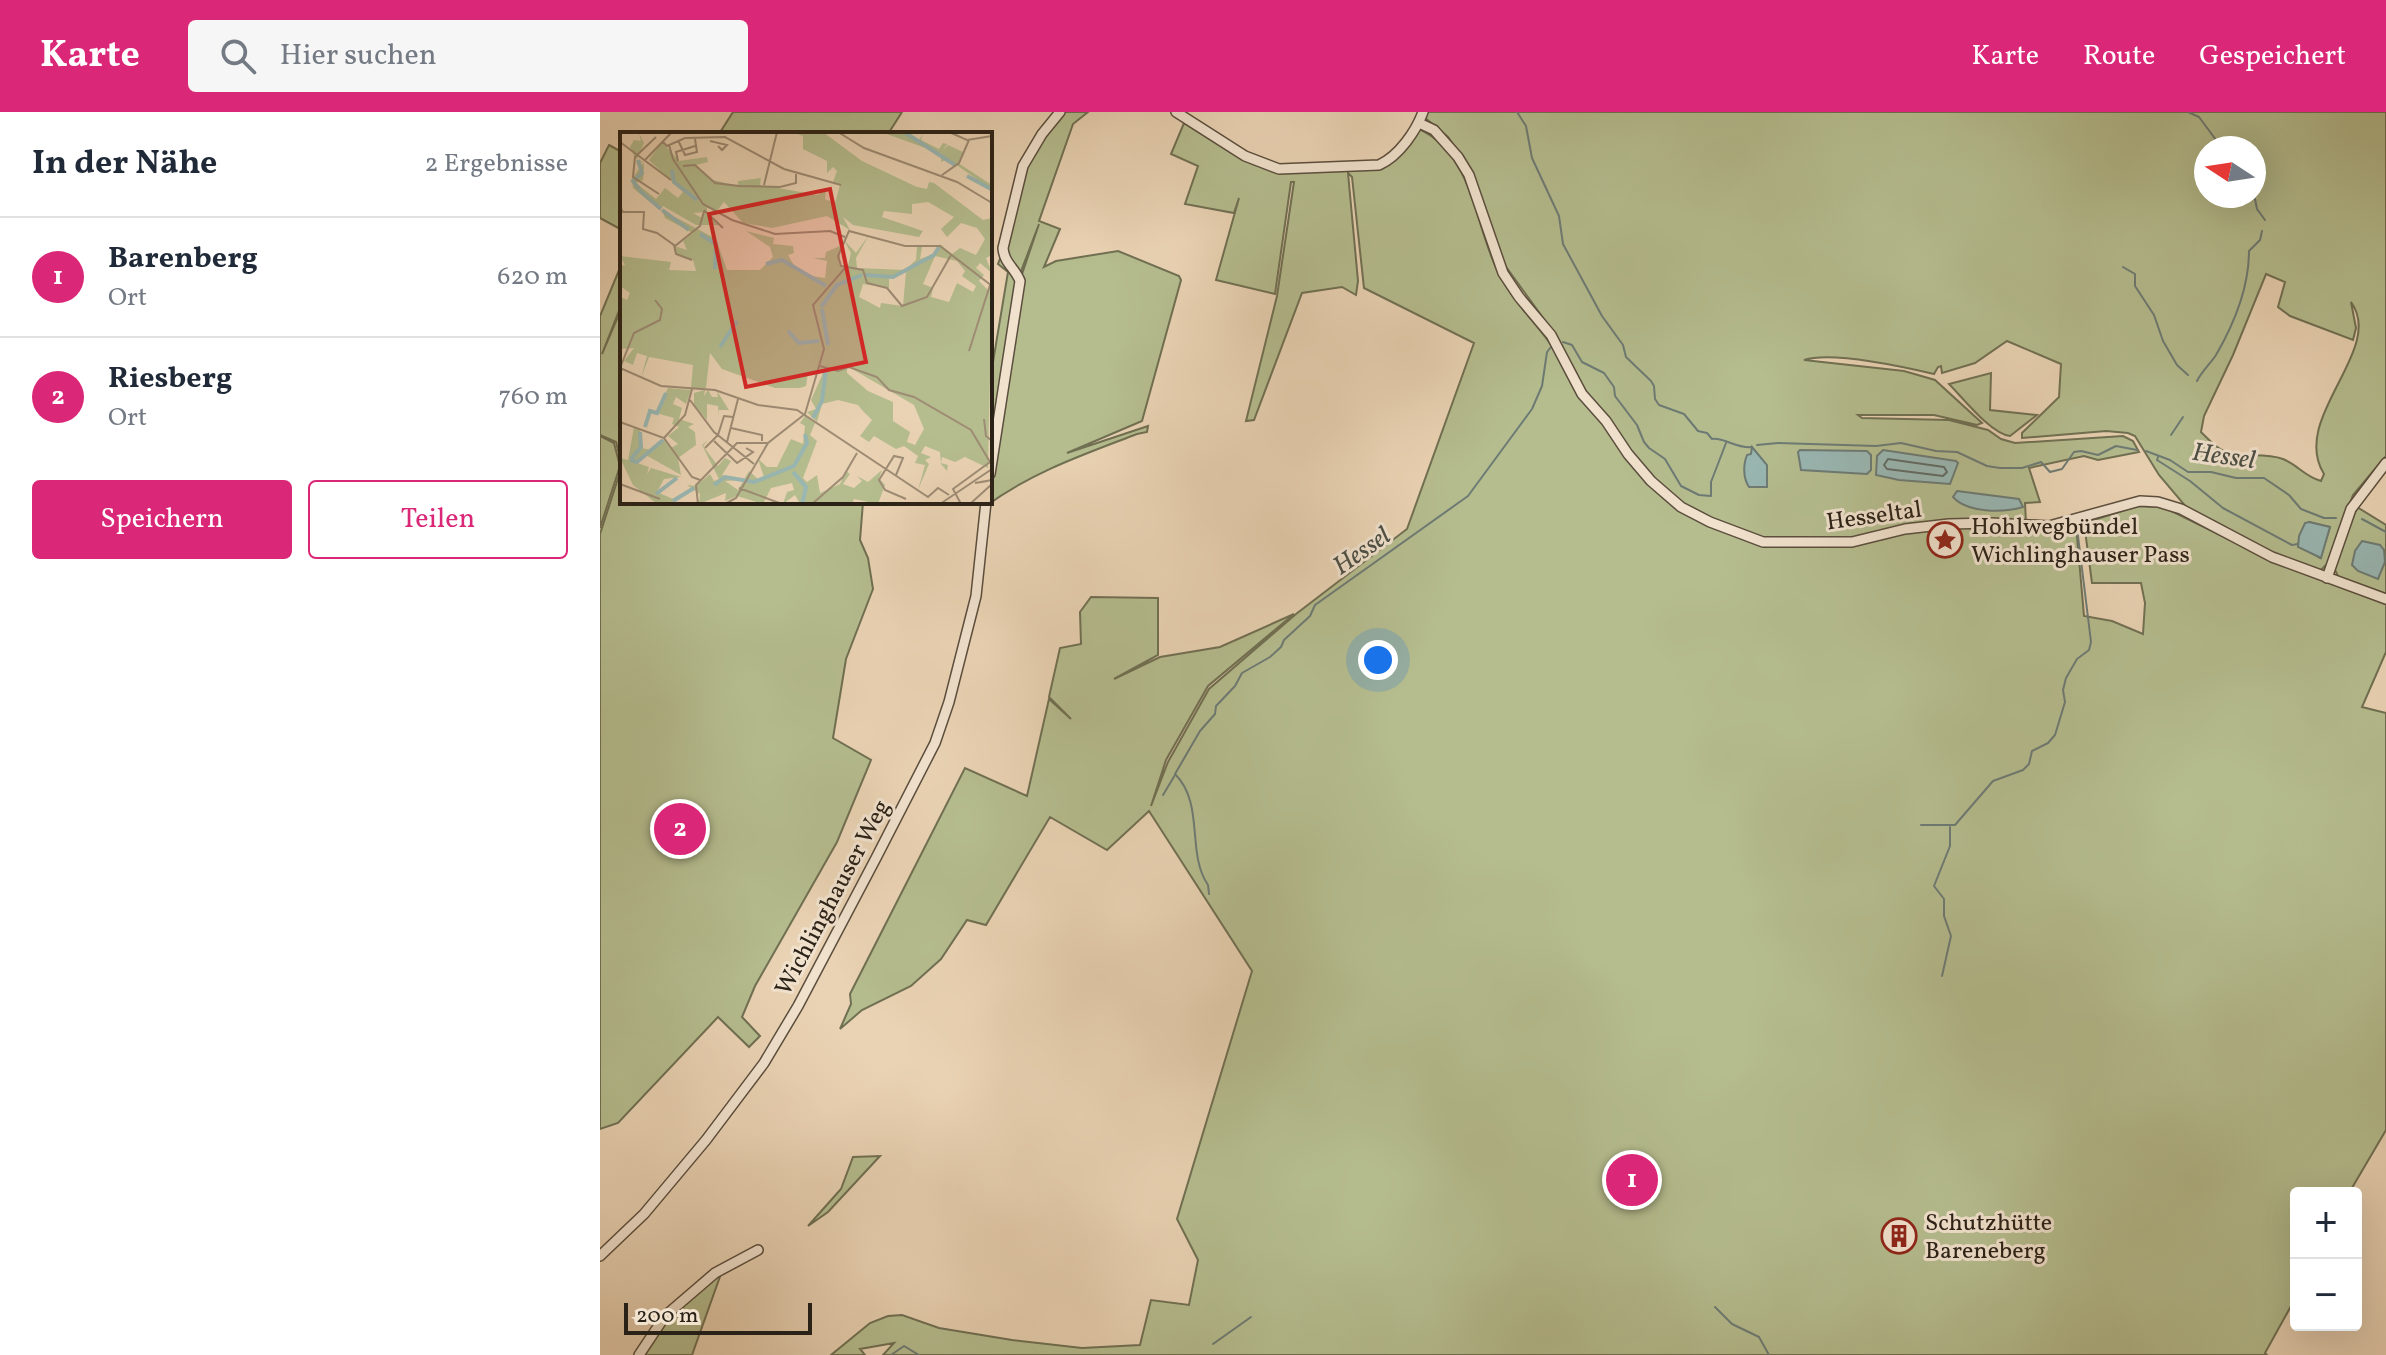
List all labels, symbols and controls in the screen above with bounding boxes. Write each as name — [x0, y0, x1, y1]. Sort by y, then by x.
search box — [188, 20, 748, 92]
text: Karte — [40, 30, 140, 83]
icon: search — [216, 34, 260, 78]
text: Hier suchen — [280, 35, 437, 77]
text: Karte — [1972, 37, 2039, 76]
text: Route — [2083, 37, 2155, 76]
text: Gespeichert — [2199, 37, 2346, 76]
inset map — [620, 132, 992, 504]
north arrow — [2194, 136, 2266, 208]
text: In der Nähe — [32, 141, 217, 188]
text: 2 Ergebnisse — [425, 146, 568, 182]
text: Barenberg — [108, 238, 258, 280]
text: 1 — [53, 259, 63, 295]
text: 620 m — [497, 259, 568, 295]
text: Ort — [108, 280, 147, 316]
text: Riesberg — [108, 358, 232, 400]
text: 2 — [51, 379, 65, 415]
text: 760 m — [498, 379, 568, 415]
text: Ort — [108, 400, 147, 436]
water label: Hessel — [2190, 435, 2258, 479]
button: Speichern — [32, 480, 292, 559]
button: Teilen — [308, 480, 568, 559]
street label: Hesseltal — [1824, 493, 1924, 541]
place label: Hohlwegbündel Wichlinghauser Pass — [1971, 511, 2190, 573]
water label: Hessel — [1326, 518, 1399, 585]
place icon: Hohlwegbündel Wichlinghauser Pass — [1926, 521, 1964, 559]
your location — [1358, 640, 1398, 680]
street label: Wichlinghauser Weg — [768, 794, 900, 1002]
pin: 2 — [654, 799, 706, 859]
pin: 1 — [1606, 1150, 1658, 1210]
map controls — [2290, 1187, 2362, 1331]
button: + — [2290, 1187, 2362, 1259]
place label: Schutzhütte Bareneberg — [1925, 1207, 2052, 1269]
building icon: Schutzhütte Bareneberg — [1880, 1217, 1918, 1255]
button: − — [2290, 1259, 2362, 1331]
scale bar — [624, 1299, 812, 1335]
text: 200 m — [636, 1301, 698, 1332]

